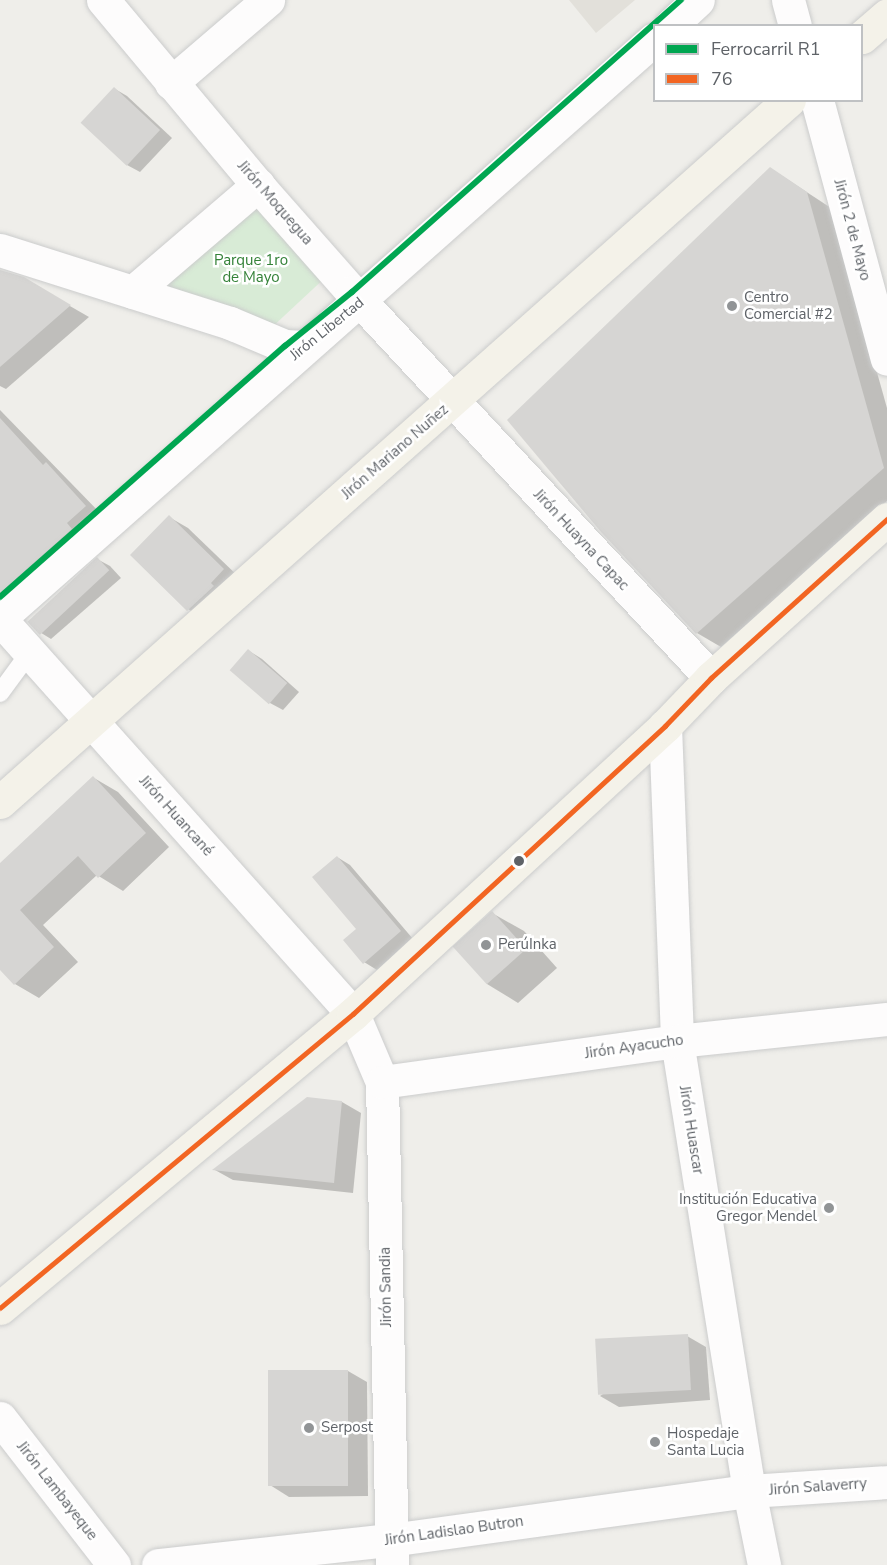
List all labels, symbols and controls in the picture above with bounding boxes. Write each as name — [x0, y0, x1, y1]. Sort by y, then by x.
legend — [653, 24, 863, 102]
text: Ferrocarril R1 — [711, 37, 821, 61]
text: 76 — [711, 67, 733, 91]
street label: Jirón Moquegua — [234, 157, 316, 249]
street label: Jirón 2 de Mayo — [830, 177, 874, 283]
park label: Parque 1ro de Mayo — [214, 251, 288, 286]
place label: Centro Comercial #2 — [744, 288, 833, 323]
street label: Jirón Libertad — [286, 294, 368, 364]
marker: Centro Comercial #2 — [725, 299, 739, 313]
street label: Jirón Mariano Nuñez — [338, 401, 452, 503]
street label: Jirón Huayna Capac — [530, 486, 632, 594]
street label: Jirón Huancané — [135, 772, 217, 860]
unlabelled marker — [513, 855, 525, 867]
place label: PerúInka — [498, 936, 557, 954]
marker: PerúInka — [479, 938, 493, 952]
street label: Jirón Ayacucho — [583, 1031, 685, 1063]
street label: Jirón Huascar — [675, 1084, 707, 1176]
place label: Institución Educativa Gregor Mendel — [679, 1190, 817, 1225]
marker: Institución Educativa Gregor Mendel — [822, 1201, 836, 1215]
street label: Jirón Sandia — [376, 1247, 396, 1327]
place label: Serpost — [321, 1419, 373, 1437]
marker: Serpost — [302, 1421, 316, 1435]
place label: Hospedaje Santa Lucia — [667, 1424, 745, 1459]
marker: Hospedaje Santa Lucia — [648, 1435, 662, 1449]
street label: Jirón Lambayeque — [13, 1438, 101, 1544]
street label: Jirón Salaverry — [768, 1475, 868, 1499]
street label: Jirón Ladislao Butron — [383, 1512, 525, 1550]

